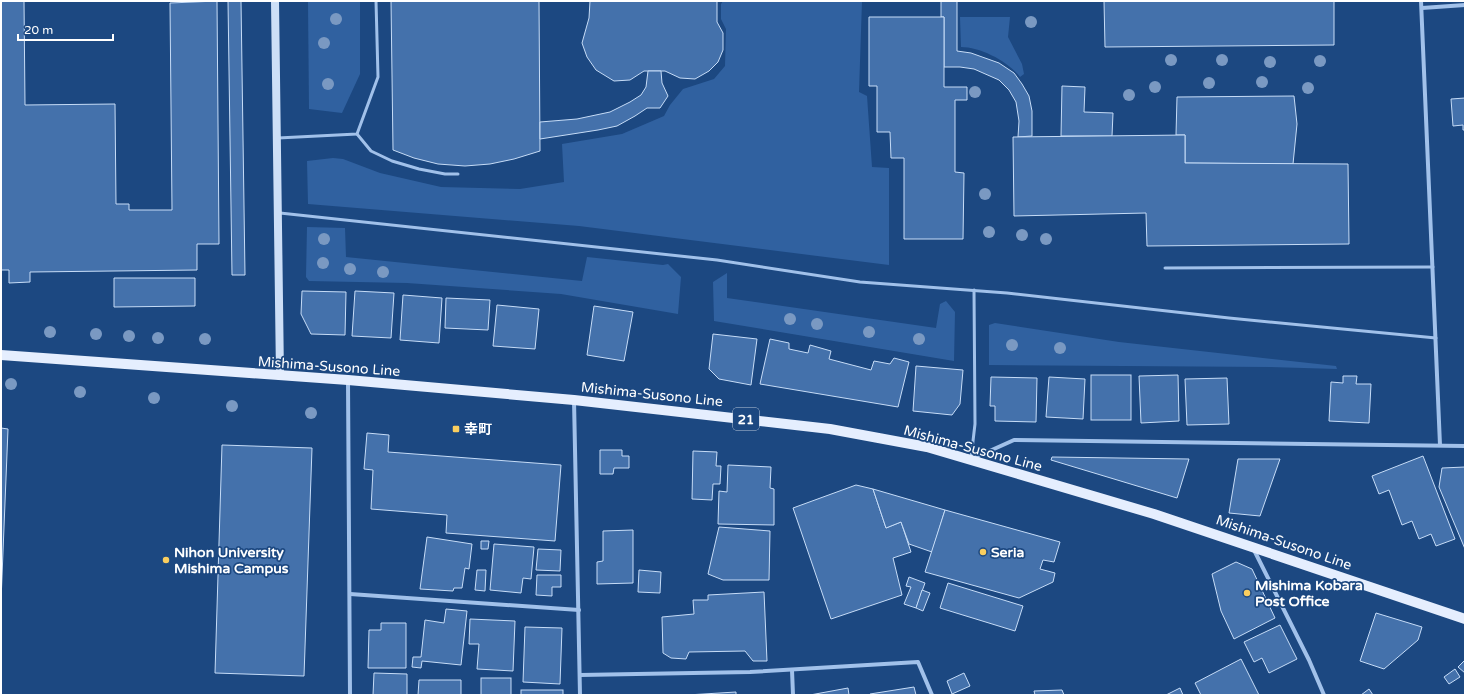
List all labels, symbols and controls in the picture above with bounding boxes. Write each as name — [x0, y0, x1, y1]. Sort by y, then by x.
scale bar — [18, 16, 113, 42]
text: 20 m — [24, 23, 53, 37]
street label: Mishima-Susono Line — [257, 353, 401, 380]
street label: Mishima-Susono Line — [580, 379, 724, 410]
road number: 21 — [733, 408, 759, 430]
place label: 幸町 — [464, 421, 492, 438]
street label: Mishima-Susono Line — [902, 422, 1044, 475]
marker: 幸町 — [451, 424, 461, 434]
street label: Mishima-Susono Line — [1214, 511, 1354, 574]
place label: Nihon University Mishima Campus — [174, 544, 289, 577]
place label: Seria — [991, 544, 1024, 561]
marker: Seria — [978, 547, 988, 557]
marker: Nihon University Mishima Campus — [161, 555, 171, 565]
place label: Mishima Kobara Post Office — [1255, 577, 1363, 610]
marker: Mishima Kobara Post Office — [1242, 588, 1252, 598]

